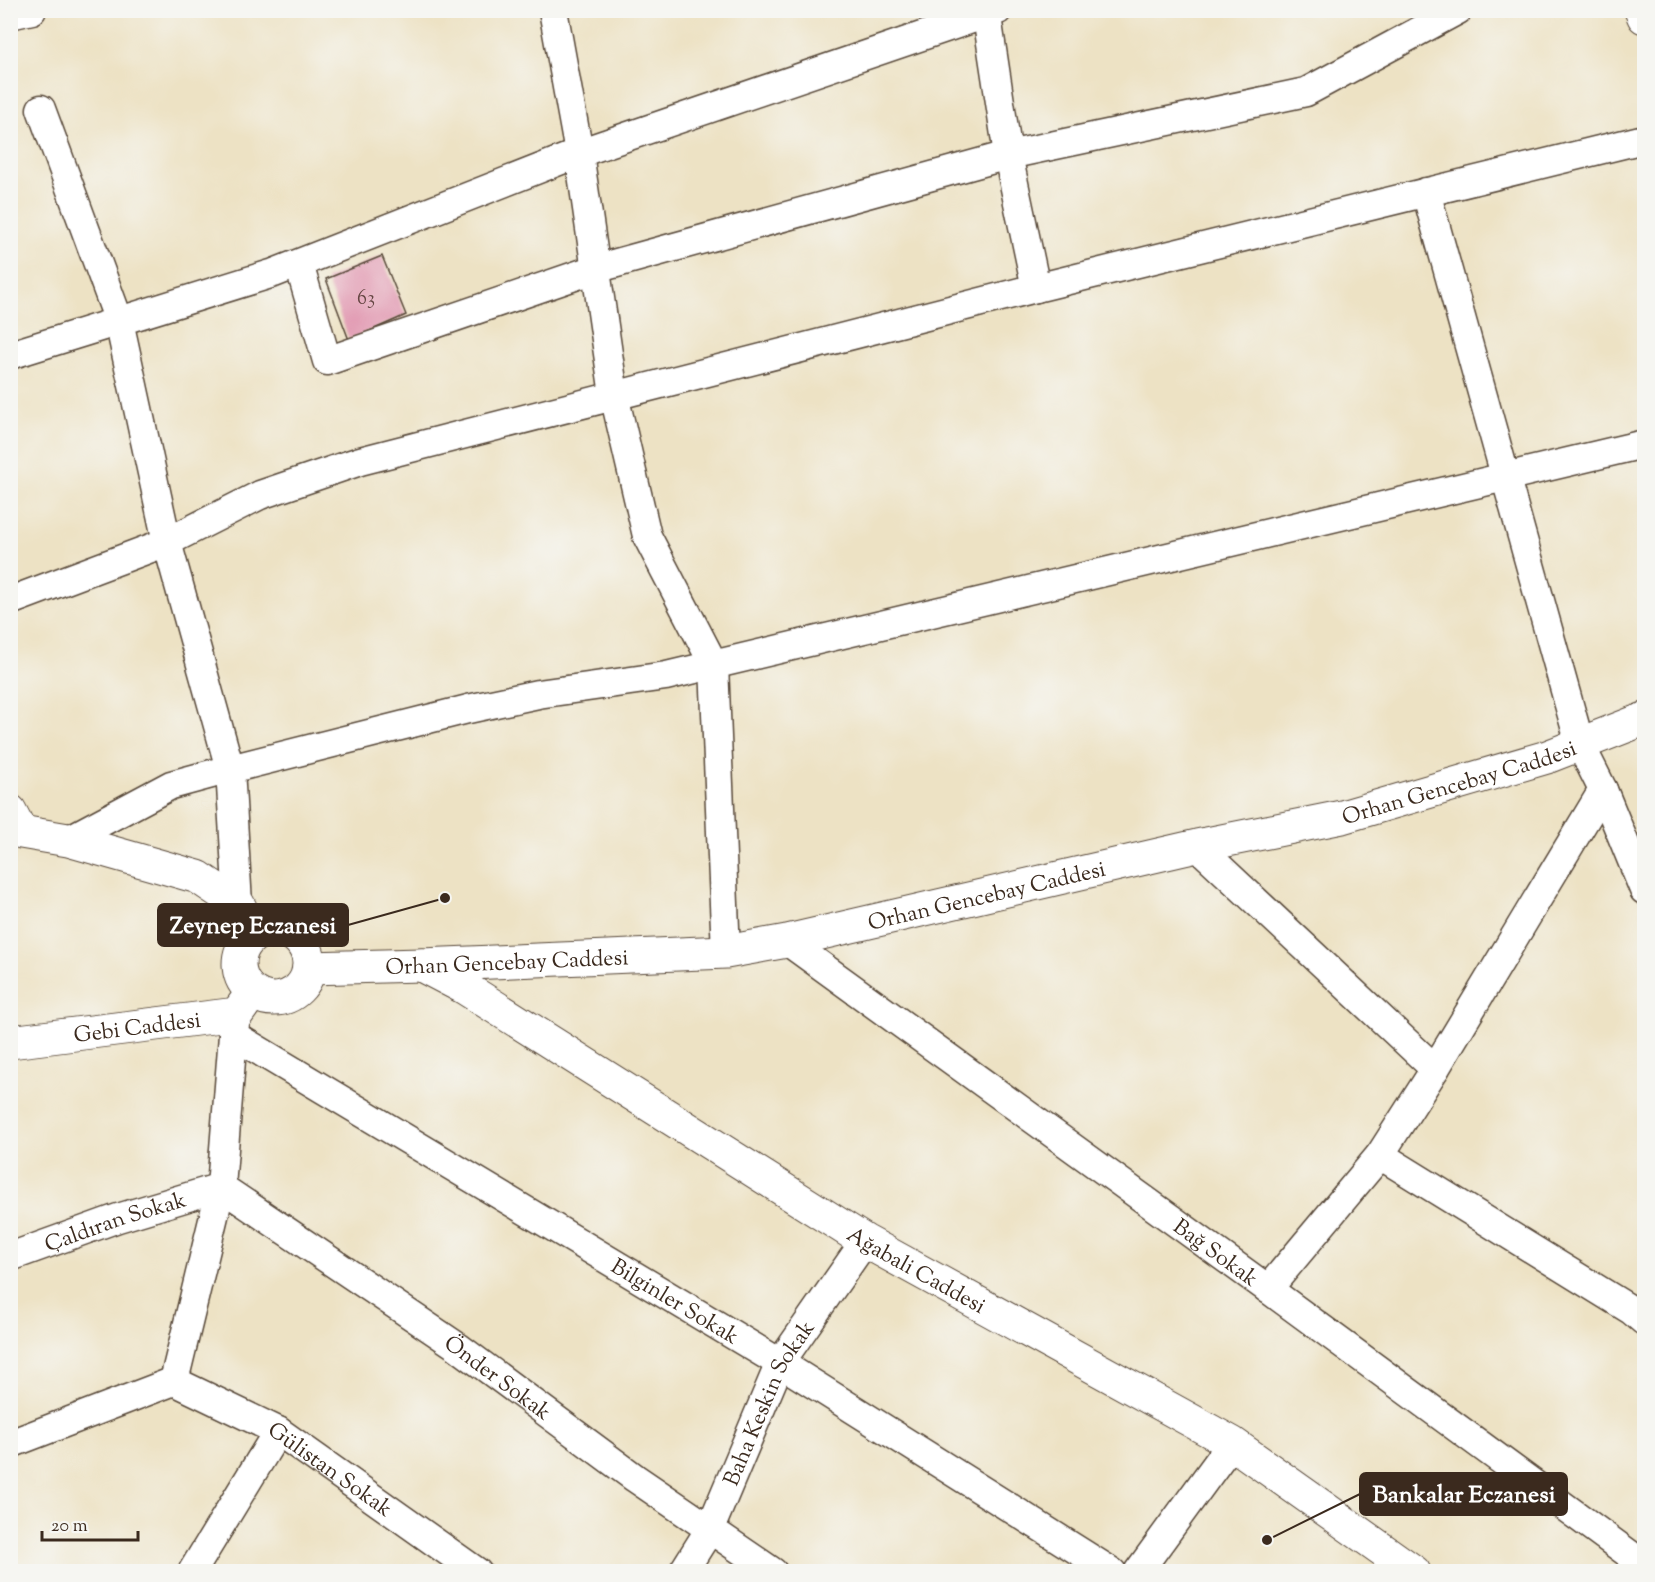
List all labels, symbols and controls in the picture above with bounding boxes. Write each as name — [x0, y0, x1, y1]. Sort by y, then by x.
house number: 63 — [357, 285, 375, 314]
street label: Orhan Gencebay Caddesi — [1339, 734, 1582, 835]
street label: Orhan Gencebay Caddesi — [865, 855, 1109, 941]
callout: Zeynep Eczanesi — [158, 904, 348, 946]
text: Zeynep Eczanesi — [170, 910, 336, 944]
street label: Orhan Gencebay Caddesi — [385, 943, 629, 985]
street label: Gebi Caddesi — [72, 1006, 203, 1053]
street label: Çaldıran Sokak — [41, 1185, 190, 1262]
street label: Bağ Sokak — [1165, 1212, 1264, 1296]
street label: Ağabali Caddesi — [840, 1220, 991, 1323]
street label: Bilginler Sokak — [604, 1252, 744, 1354]
street label: Baha Keskin Sokak — [717, 1315, 824, 1491]
street label: Önder Sokak — [437, 1328, 557, 1430]
street label: Gülistan Sokak — [260, 1415, 398, 1526]
callout: Bankalar Eczanesi — [1360, 1473, 1567, 1515]
text: Bankalar Eczanesi — [1373, 1479, 1556, 1513]
scale bar — [42, 1504, 138, 1542]
text: 20 m — [51, 1514, 88, 1540]

